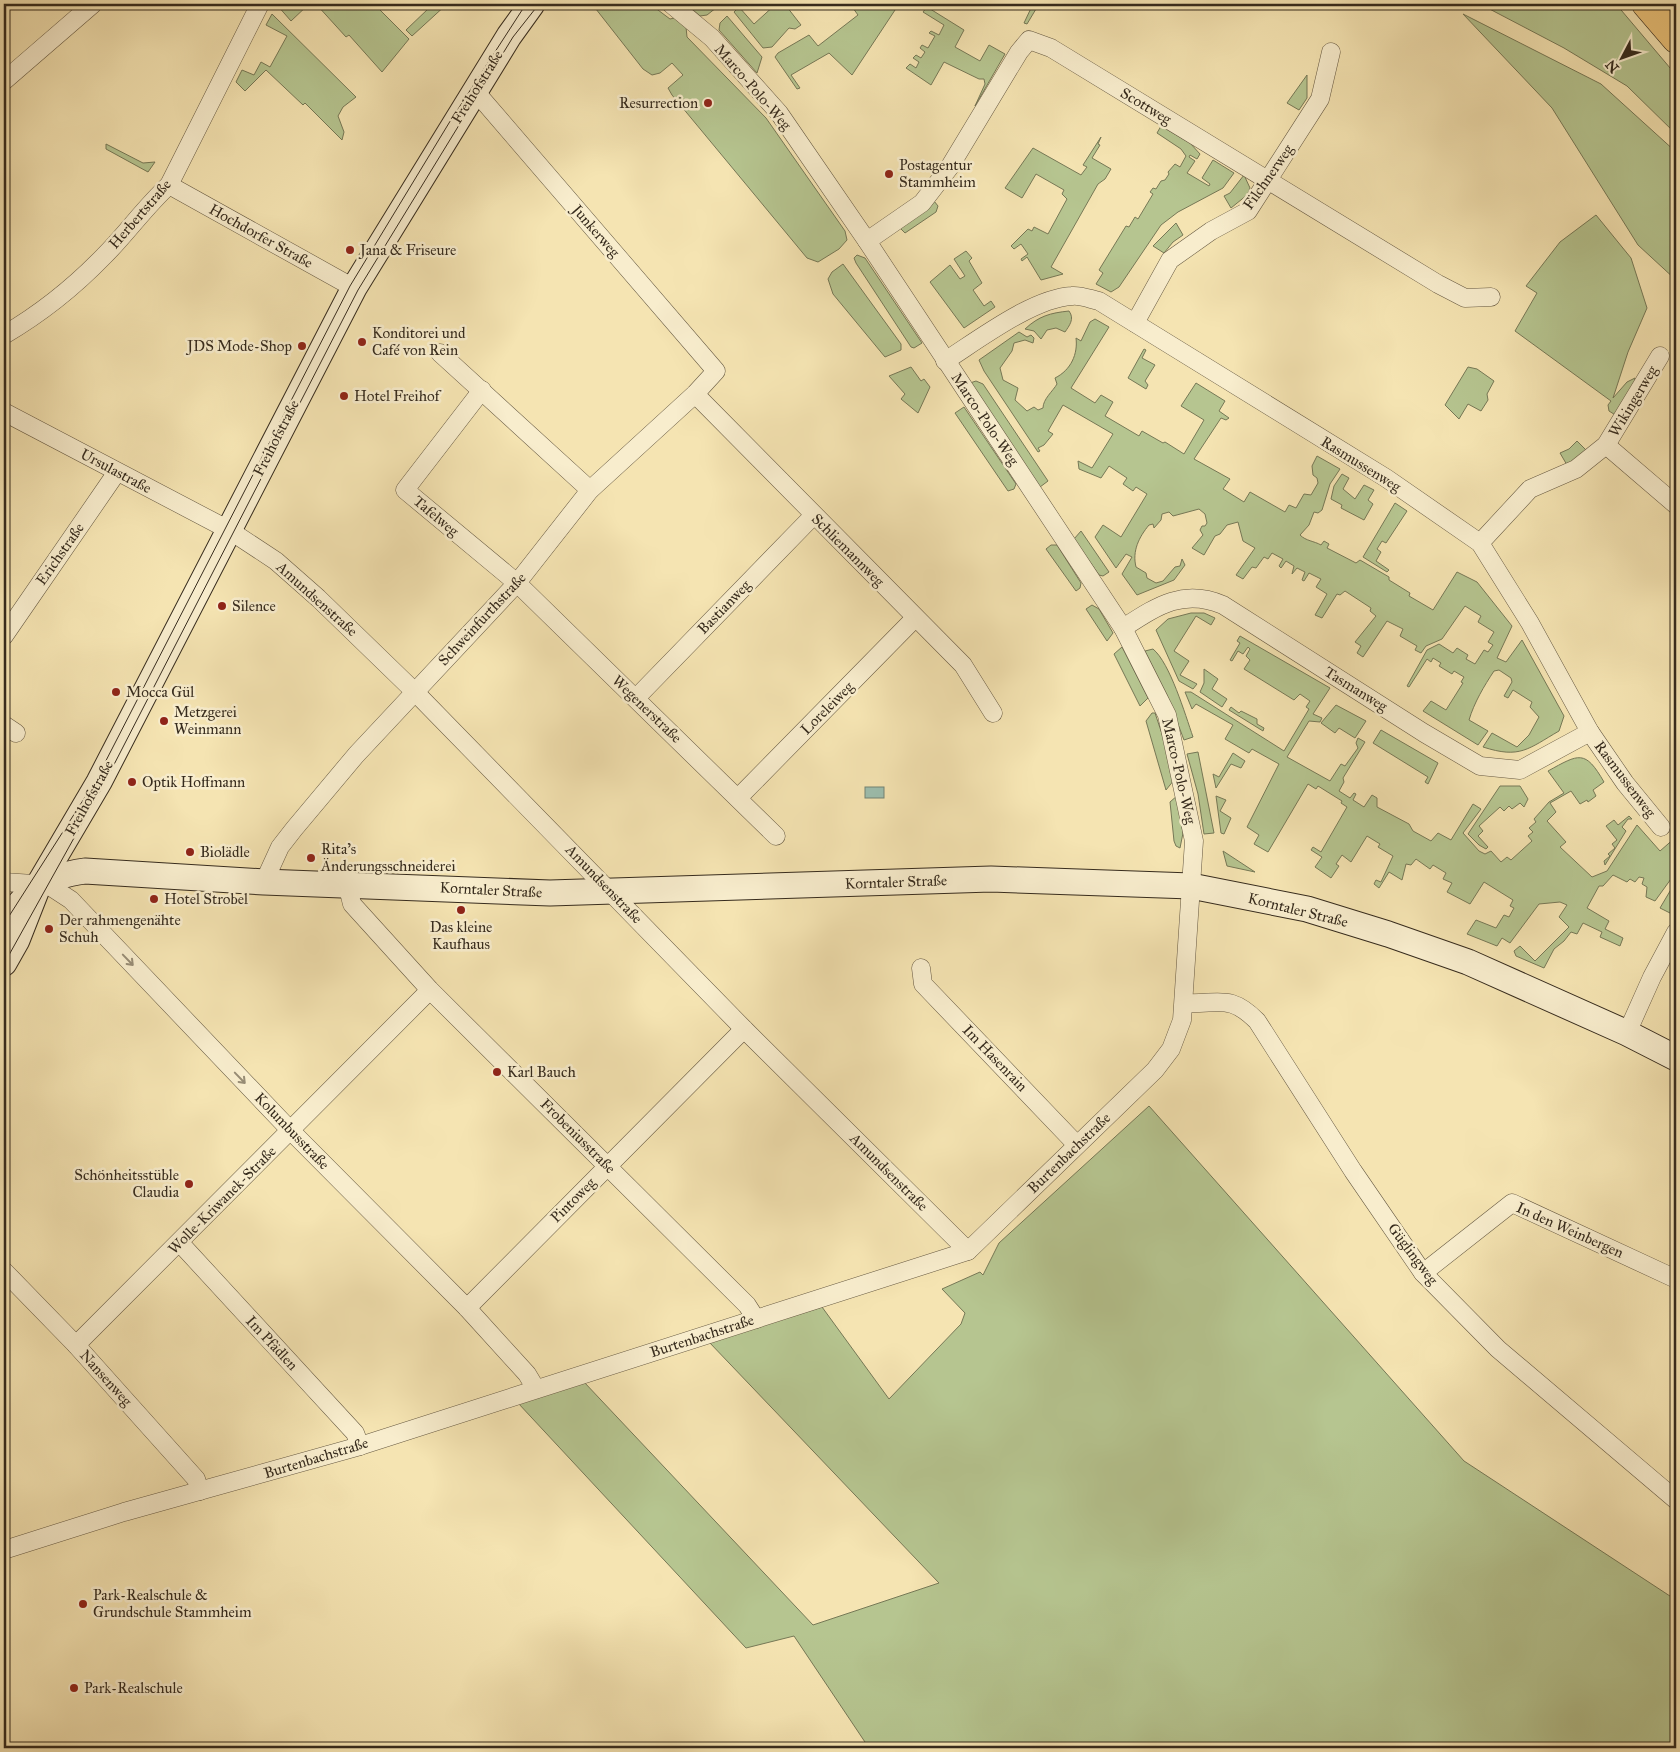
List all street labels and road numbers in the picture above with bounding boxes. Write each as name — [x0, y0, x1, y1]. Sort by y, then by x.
street label: Marco-Polo-Weg — [711, 40, 796, 134]
street label: Freihofstraße — [447, 47, 507, 127]
street label: Scottweg — [1117, 84, 1176, 129]
street label: Filchnerweg — [1239, 140, 1298, 213]
street label: Herbertstraße — [105, 176, 175, 252]
street label: Hochdorfer Straße — [206, 200, 316, 272]
street label: Junkerweg — [566, 200, 624, 262]
street label: Wikingerweg — [1605, 361, 1662, 440]
street label: Marco-Polo-Weg — [947, 369, 1023, 470]
street label: Freihofstraße — [249, 397, 303, 479]
street label: Rasmussenweg — [1318, 432, 1405, 496]
street label: Ursulastraße — [77, 445, 155, 497]
street label: Tafelweg — [410, 492, 463, 541]
street label: Schliemannweg — [808, 510, 889, 591]
street label: Erichstraße — [32, 519, 88, 589]
street label: Amundsenstraße — [272, 557, 361, 640]
street label: Schweinfurthstraße — [434, 569, 530, 669]
street label: Bastianweg — [694, 575, 755, 638]
street label: Tasmanweg — [1321, 663, 1392, 716]
street label: Wegenerstraße — [608, 671, 686, 747]
street label: Loreleiweg — [797, 677, 858, 738]
street label: Marco-Polo-Weg — [1158, 716, 1200, 827]
street label: Rasmussenweg — [1590, 737, 1660, 822]
street label: Freihofstraße — [61, 757, 117, 839]
street label: Amundsenstraße — [561, 840, 646, 927]
street label: Korntaler Straße — [845, 871, 947, 893]
street label: Korntaler Straße — [439, 878, 543, 902]
street label: Korntaler Straße — [1246, 889, 1350, 931]
street label: Im Hasenrain — [959, 1021, 1031, 1095]
street label: Kolumbusstraße — [251, 1089, 333, 1173]
street label: Frobeniusstraße — [537, 1095, 619, 1177]
street label: Burtenbachstraße — [1024, 1109, 1114, 1197]
street label: Amundsenstraße — [846, 1129, 932, 1215]
street label: Wolle-Kriwanek-Straße — [164, 1142, 280, 1258]
street label: Pintoweg — [547, 1173, 600, 1226]
street label: In den Weinbergen — [1514, 1198, 1626, 1262]
street label: Güglingweg — [1384, 1220, 1443, 1289]
street label: Burtenbachstraße — [648, 1311, 756, 1361]
street label: Im Pfädlen — [242, 1312, 302, 1374]
street label: Nansenweg — [76, 1346, 137, 1411]
street label: Burtenbachstraße — [262, 1434, 370, 1482]

